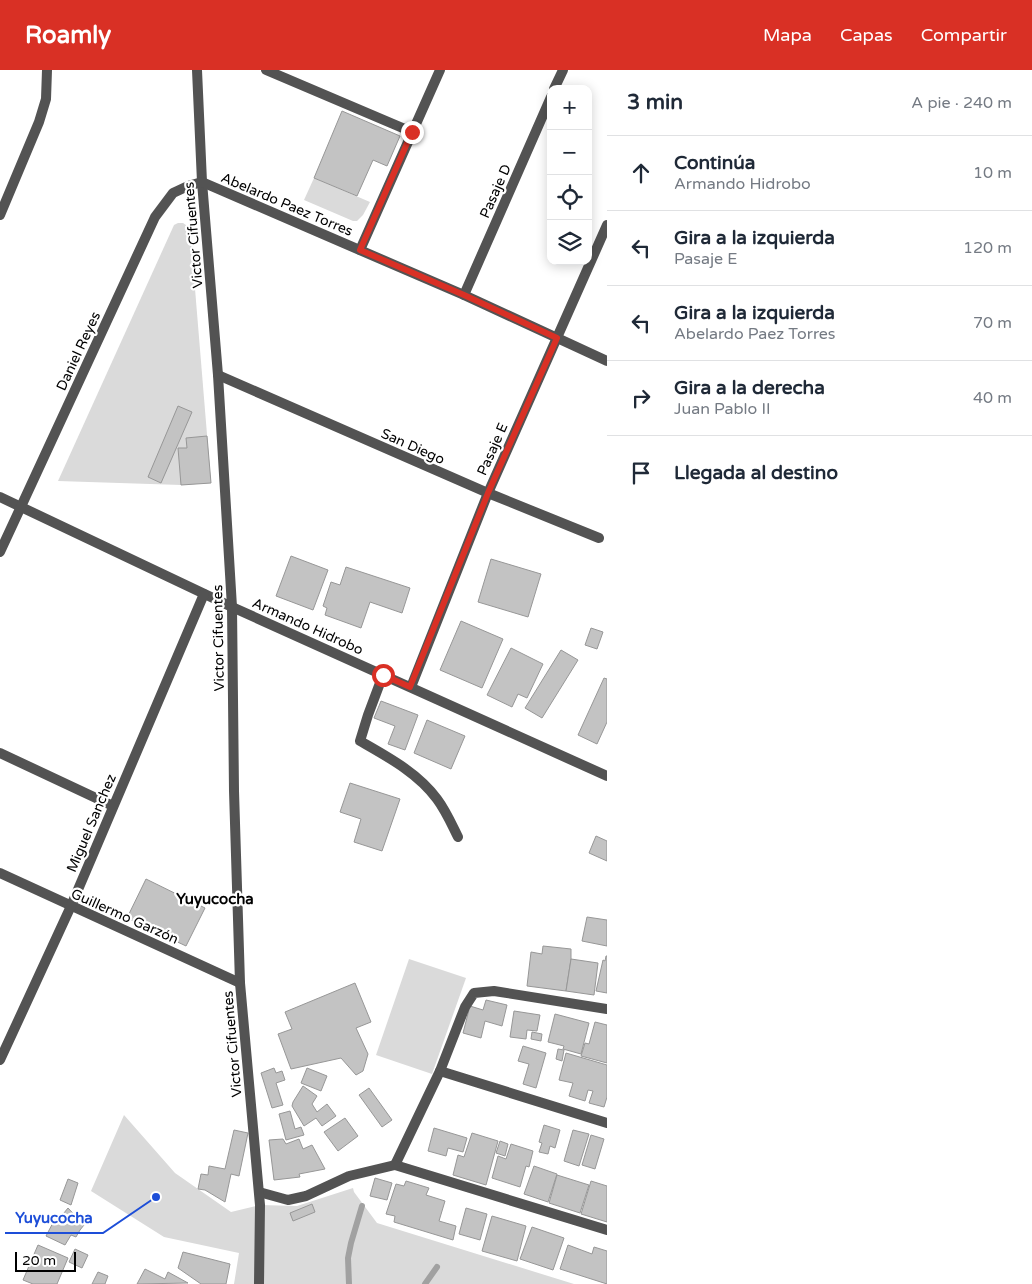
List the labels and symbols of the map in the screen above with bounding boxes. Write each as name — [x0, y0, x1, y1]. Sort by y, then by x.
route end — [401, 121, 424, 144]
street label: Pasaje D — [476, 162, 515, 221]
street label: Abelardo Paez Torres — [218, 169, 355, 240]
street label: Victor Cifuentes — [180, 181, 207, 289]
street label: Daniel Reyes — [53, 309, 104, 393]
street label: Pasaje E — [473, 420, 512, 478]
street label: San Diego — [378, 425, 447, 468]
street label: Victor Cifuentes — [209, 584, 228, 691]
street label: Armando Hidrobo — [250, 594, 366, 659]
route start — [372, 664, 395, 687]
street label: Miguel Sanchez — [63, 771, 120, 875]
street label: Guillermo Garzón — [68, 885, 181, 948]
district label: Yuyucocha — [176, 890, 254, 909]
street label: Victor Cifuentes — [219, 990, 246, 1098]
callout: Yuyucocha — [5, 1203, 103, 1233]
text: Yuyucocha — [15, 1209, 93, 1228]
scale bar — [15, 1249, 76, 1272]

